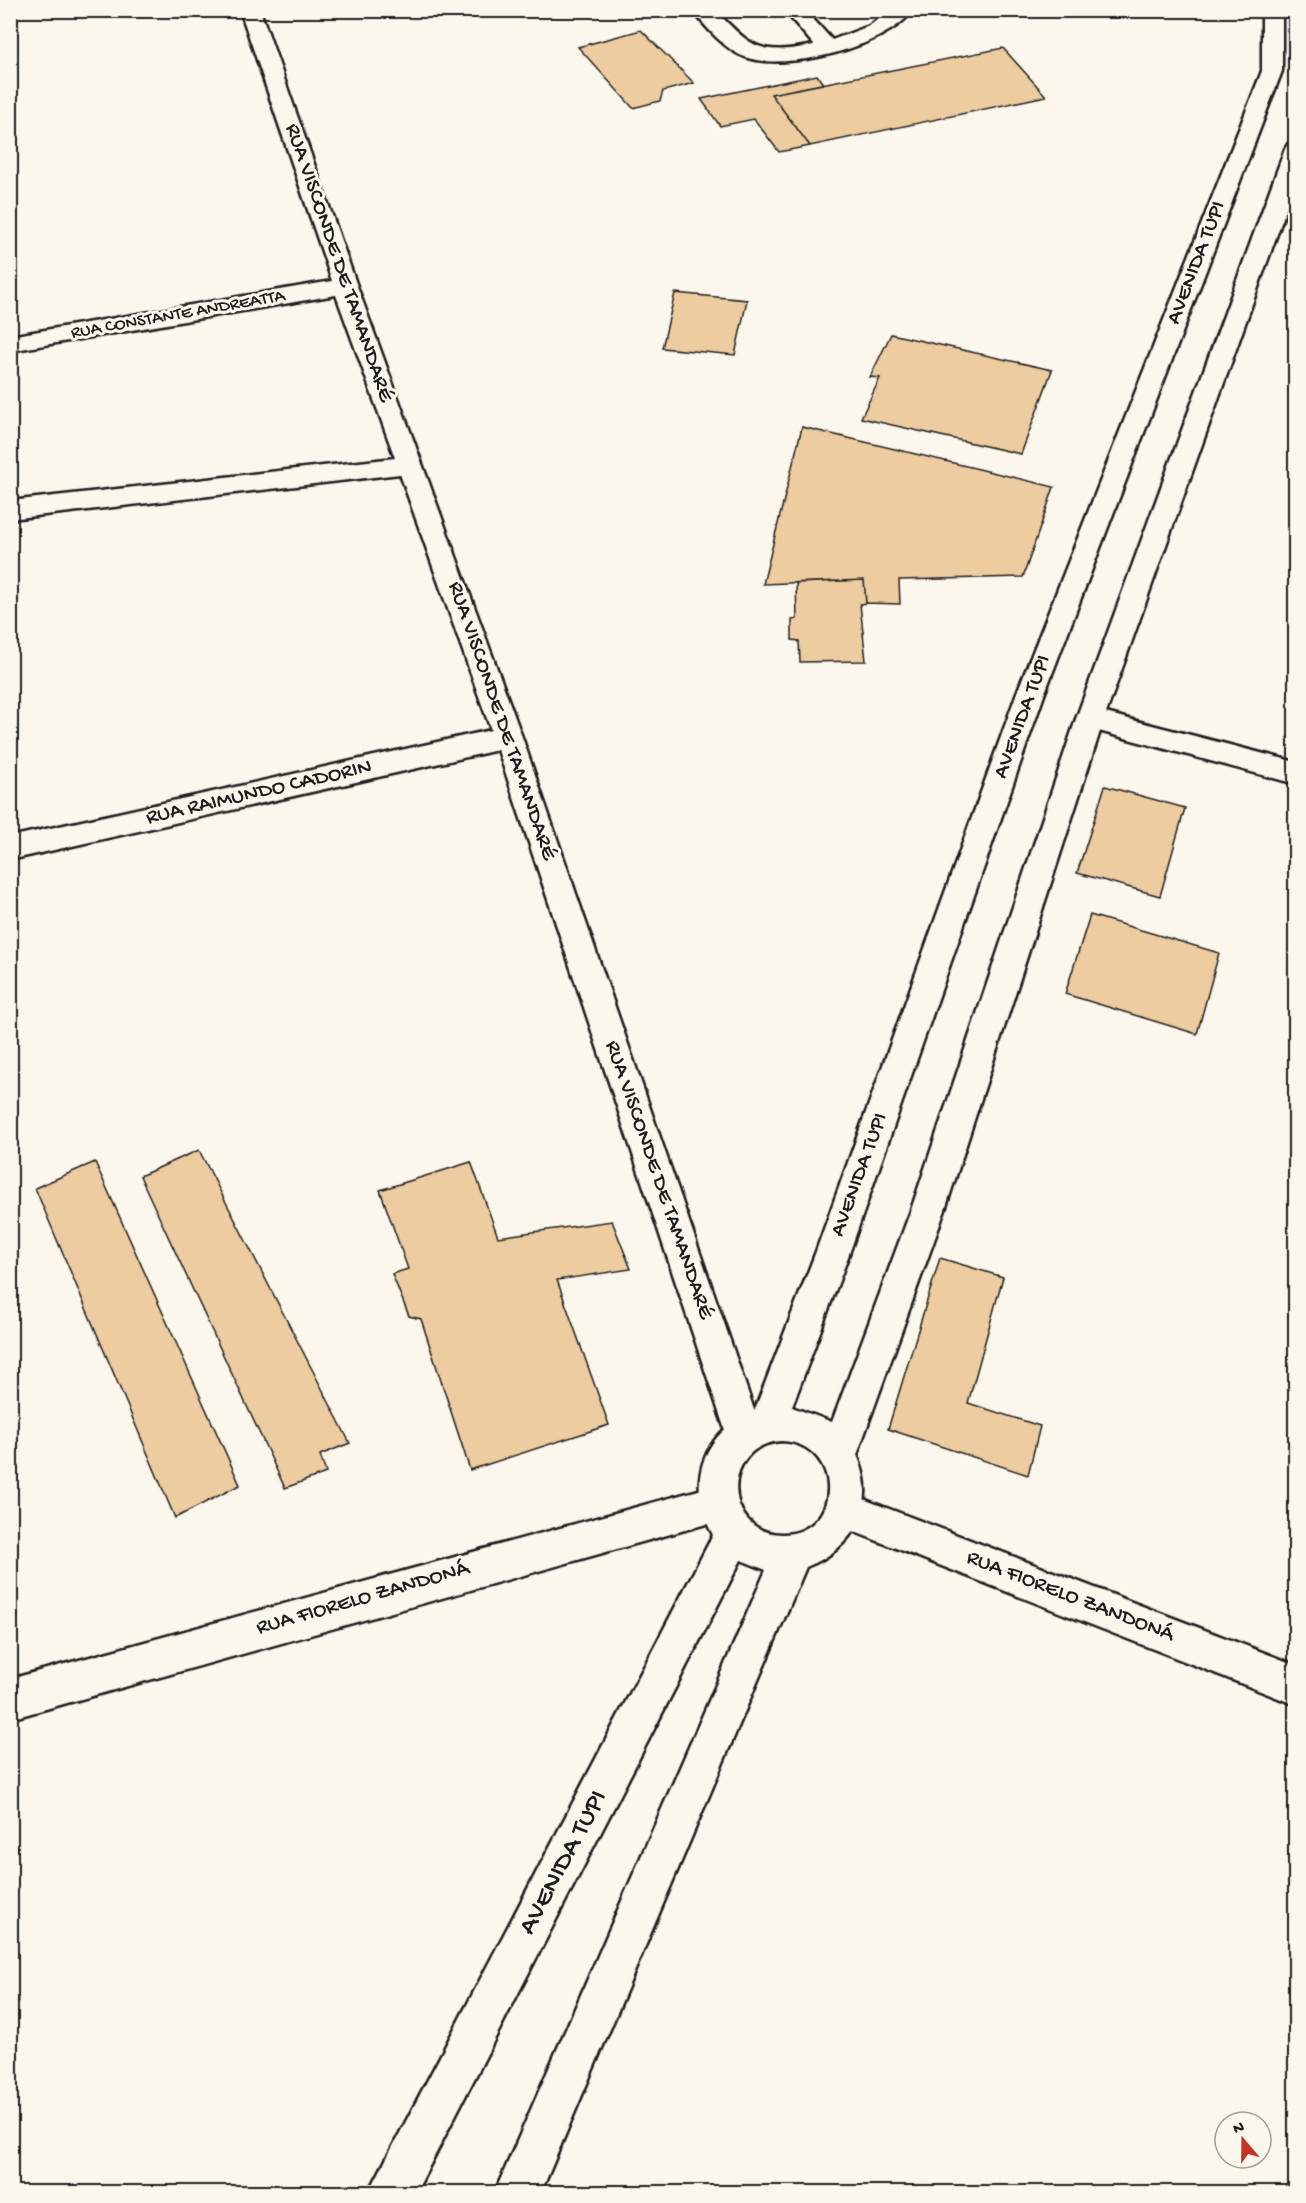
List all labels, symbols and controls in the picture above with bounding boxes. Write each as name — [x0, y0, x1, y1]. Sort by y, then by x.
street label: RUA VISCONDE DE TAMANDARÉ — [278, 120, 398, 407]
street label: AVENIDA TUPI — [1162, 198, 1232, 328]
street label: RUA CONSTANTE ANDREATTA — [69, 286, 288, 344]
street label: RUA VISCONDE DE TAMANDARÉ — [441, 578, 561, 865]
street label: AVENIDA TUPI — [989, 652, 1057, 782]
street label: RUA RAIMUNDO CADORIN — [144, 754, 374, 832]
street label: RUA VISCONDE DE TAMANDARÉ — [598, 1037, 718, 1324]
street label: AVENIDA TUPI — [826, 1110, 894, 1240]
street label: RUA FIORELO ZANDONÁ — [962, 1545, 1179, 1649]
street label: RUA FIORELO ZANDONÁ — [253, 1556, 474, 1642]
street label: AVENIDA TUPI — [513, 1785, 615, 1941]
north arrow — [1213, 2110, 1273, 2170]
text: N — [1231, 2118, 1248, 2140]

